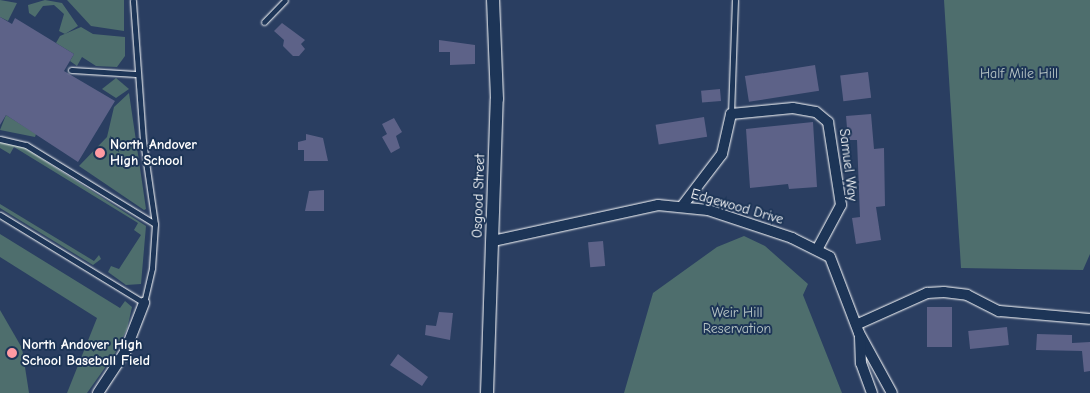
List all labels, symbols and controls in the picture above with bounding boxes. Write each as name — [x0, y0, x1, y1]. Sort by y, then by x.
park label: Half Mile Hill — [980, 66, 1058, 82]
street label: Samuel Way — [835, 128, 861, 202]
place label: North Andover High School — [110, 137, 197, 170]
marker: North Andover High School — [94, 147, 106, 159]
street label: Osgood Street — [469, 154, 489, 238]
street label: Edgewood Drive — [689, 186, 785, 228]
park label: Weir Hill Reservation — [703, 305, 771, 338]
place label: North Andover High School Baseball Field — [22, 337, 150, 370]
marker: North Andover High School Baseball Field — [6, 347, 18, 359]

